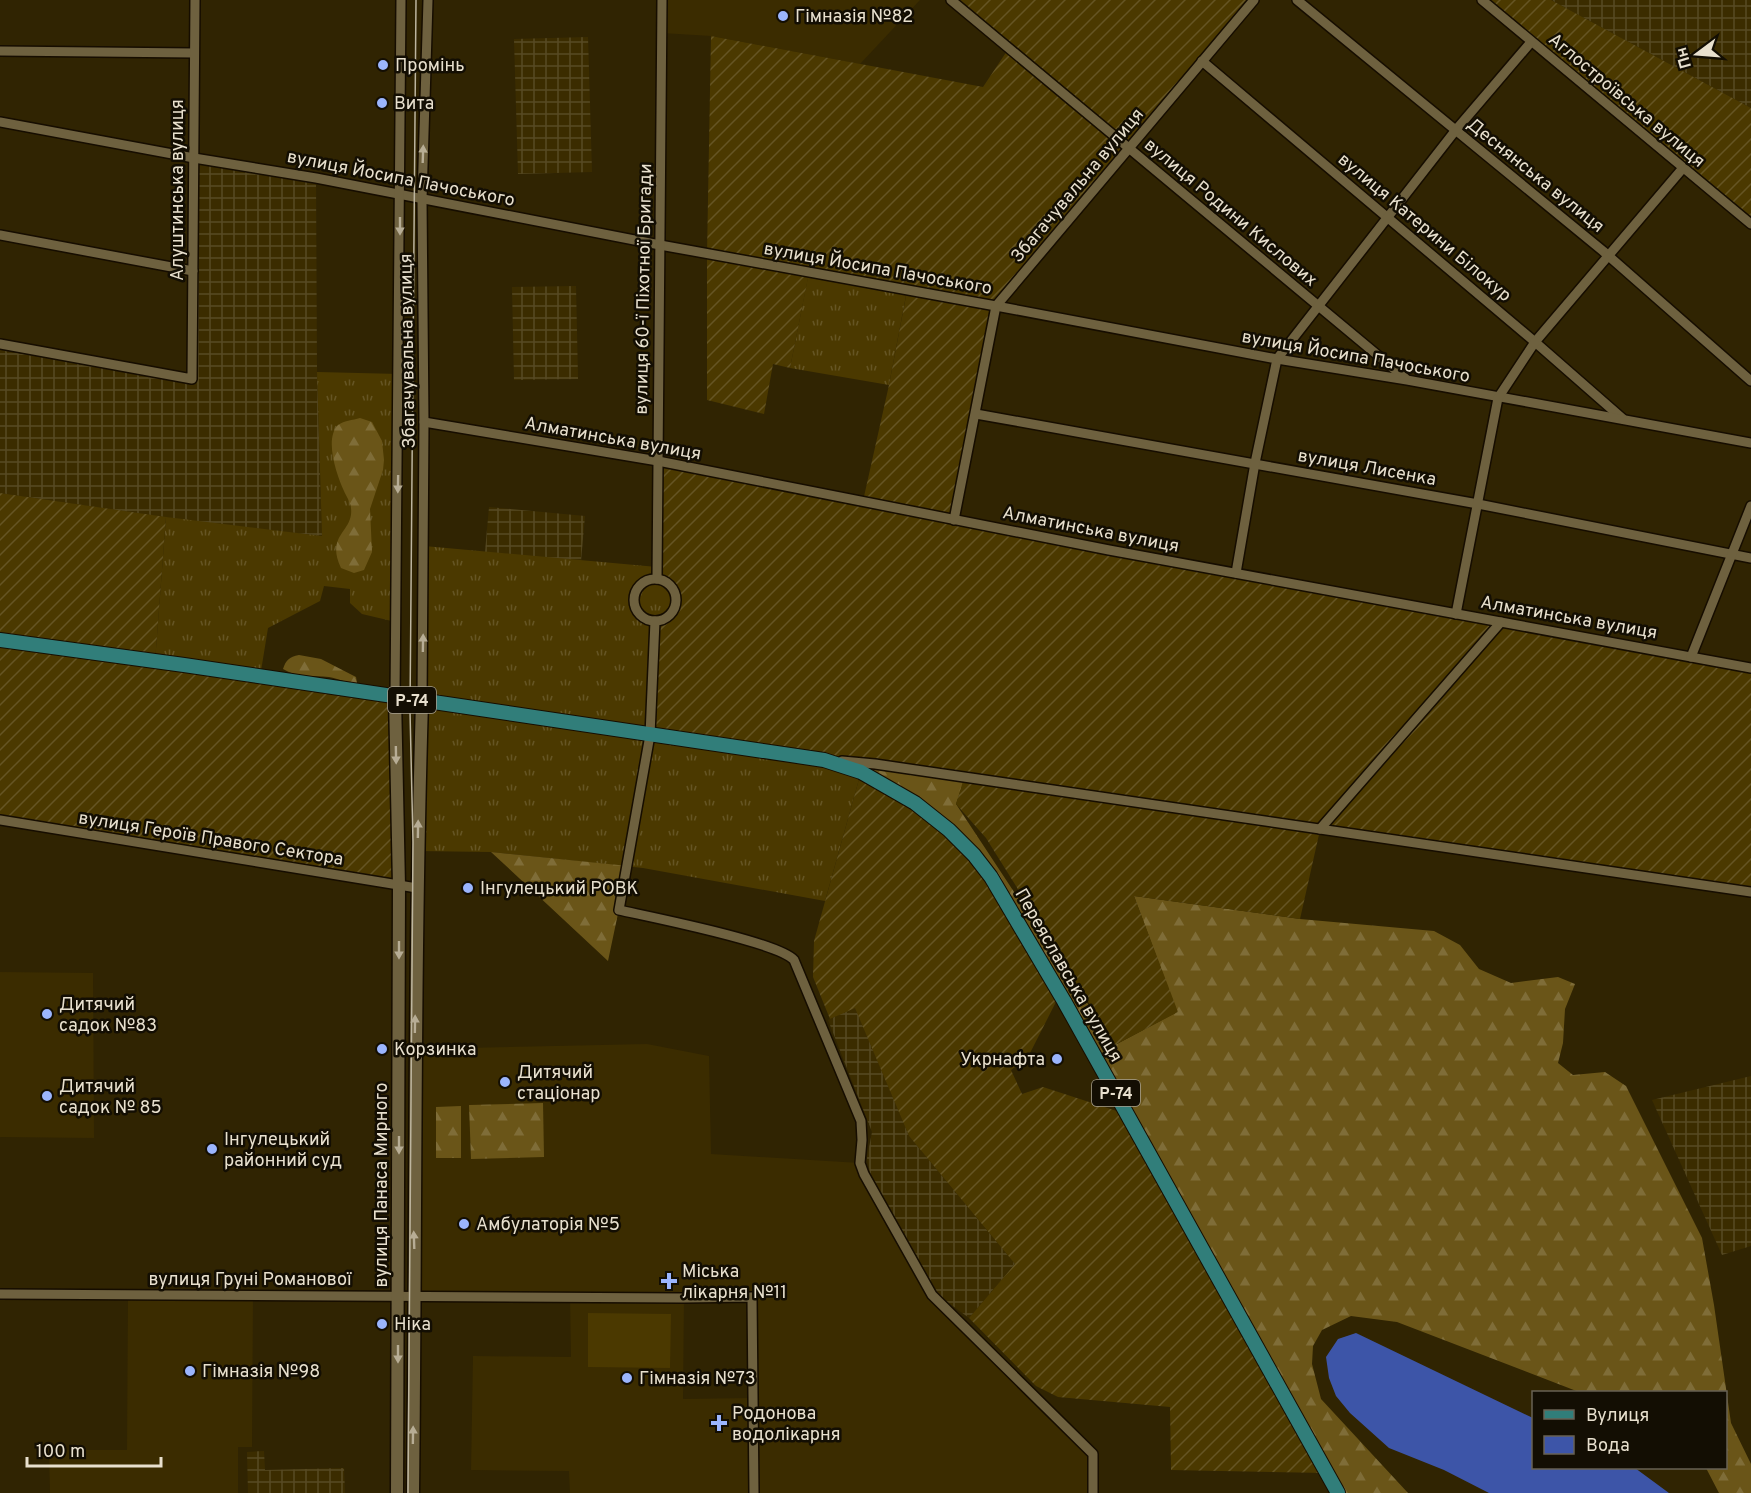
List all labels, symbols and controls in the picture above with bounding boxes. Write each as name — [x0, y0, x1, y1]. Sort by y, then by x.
place label: Гімназія №82 — [795, 6, 913, 29]
marker: Гімназія №82 — [776, 9, 790, 23]
north arrow — [1667, 24, 1727, 84]
street label: Аглостроївська вулиця — [1543, 29, 1709, 174]
text: Пн — [1672, 44, 1697, 71]
place label: Промінь — [395, 55, 465, 78]
marker: Промінь — [376, 58, 390, 72]
place label: Вита — [394, 93, 434, 116]
marker: Вита — [375, 96, 389, 110]
street label: Алуштинська вулиця — [167, 99, 190, 281]
street label: Збагачувальна вулиця — [1007, 104, 1150, 268]
street label: Деснянська вулиця — [1462, 114, 1608, 239]
street label: вулиця Родини Кислових — [1139, 134, 1321, 292]
street label: вулиця Йосипа Пачоського — [285, 144, 517, 213]
one-way arrow — [418, 145, 428, 164]
street label: вулиця Катерини Білокур — [1332, 149, 1516, 308]
street label: вулиця 60-ї Піхотної Бригади — [631, 163, 658, 415]
one-way arrow — [395, 217, 405, 236]
street label: вулиця Йосипа Пачоського — [762, 236, 994, 301]
street label: Збагачувальна вулиця — [395, 253, 422, 449]
street label: вулиця Йосипа Пачоського — [1240, 324, 1472, 389]
street label: Алматинська вулиця — [522, 413, 703, 466]
street label: вулиця Лисенка — [1296, 445, 1438, 492]
one-way arrow — [393, 475, 402, 494]
street label: Алматинська вулиця — [1001, 502, 1181, 559]
street label: Алматинська вулиця — [1478, 592, 1659, 645]
one-way arrow — [418, 634, 428, 653]
road number: Р-74 — [388, 687, 436, 713]
one-way arrow — [391, 746, 401, 765]
street label: вулиця Героїв Правого Сектора — [77, 807, 345, 872]
one-way arrow — [414, 819, 423, 838]
place label: Інгулецький РОВК — [480, 878, 639, 901]
marker: Інгулецький РОВК — [461, 881, 475, 895]
street label: Переяславська вулиця — [1009, 885, 1127, 1067]
one-way arrow — [394, 941, 404, 960]
place label: Дитячий садок №83 — [59, 994, 157, 1038]
marker: Дитячий садок №83 — [40, 1007, 54, 1021]
one-way arrow — [410, 1014, 420, 1033]
place label: Корзинка — [394, 1039, 477, 1062]
marker: Корзинка — [375, 1042, 389, 1056]
place label: Укрнафта — [960, 1049, 1045, 1072]
marker: Укрнафта — [1050, 1052, 1064, 1066]
place label: Дитячий стаціонар — [517, 1062, 600, 1106]
marker: Дитячий стаціонар — [498, 1075, 512, 1089]
place label: Дитячий садок № 85 — [59, 1076, 162, 1120]
road number: Р-74 — [1092, 1080, 1140, 1106]
street label: вулиця Панаса Мирного — [371, 1083, 394, 1287]
marker: Дитячий садок № 85 — [40, 1089, 54, 1103]
place label: Інгулецький районний суд — [224, 1129, 342, 1173]
one-way arrow — [394, 1136, 404, 1155]
marker: Інгулецький районний суд — [205, 1142, 219, 1156]
place label: Амбулаторія №5 — [476, 1214, 620, 1237]
marker: Амбулаторія №5 — [457, 1217, 471, 1231]
one-way arrow — [410, 1230, 419, 1249]
place label: Міська лікарня №11 — [682, 1261, 787, 1305]
street label: вулиця Груні Романової — [148, 1269, 352, 1292]
marker: Міська лікарня №11 — [660, 1272, 678, 1290]
place label: Ніка — [394, 1314, 431, 1337]
marker: Ніка — [375, 1317, 389, 1331]
one-way arrow — [393, 1345, 403, 1364]
place label: Гімназія №98 — [202, 1361, 320, 1384]
marker: Гімназія №98 — [183, 1364, 197, 1378]
place label: Гімназія №73 — [639, 1368, 756, 1391]
marker: Гімназія №73 — [620, 1371, 634, 1385]
legend — [1532, 1391, 1727, 1469]
place label: Родонова водолікарня — [732, 1403, 841, 1447]
text: Вулиця — [1586, 1405, 1649, 1428]
marker: Родонова водолікарня — [710, 1414, 728, 1432]
one-way arrow — [408, 1425, 418, 1444]
scale bar — [27, 1430, 160, 1468]
text: Вода — [1586, 1435, 1630, 1458]
text: 100 m — [36, 1441, 85, 1464]

